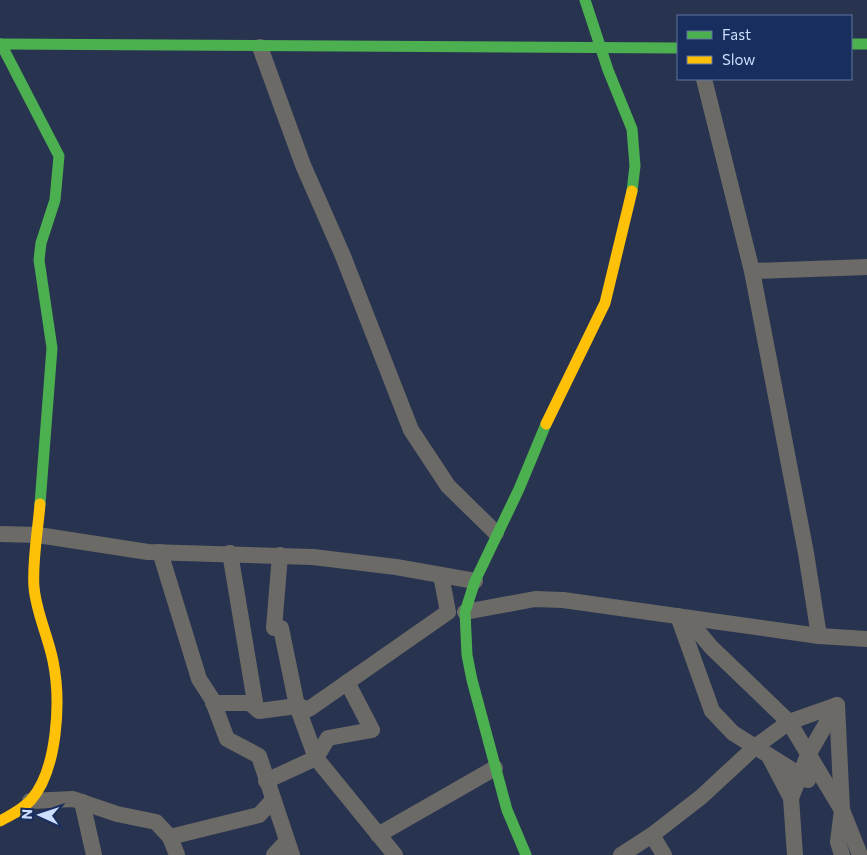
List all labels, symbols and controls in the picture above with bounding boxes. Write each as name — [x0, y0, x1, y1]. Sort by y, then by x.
legend — [677, 15, 852, 80]
text: Fast — [722, 25, 751, 43]
text: Slow — [722, 50, 755, 68]
north arrow — [15, 790, 65, 840]
text: N — [18, 809, 35, 820]

